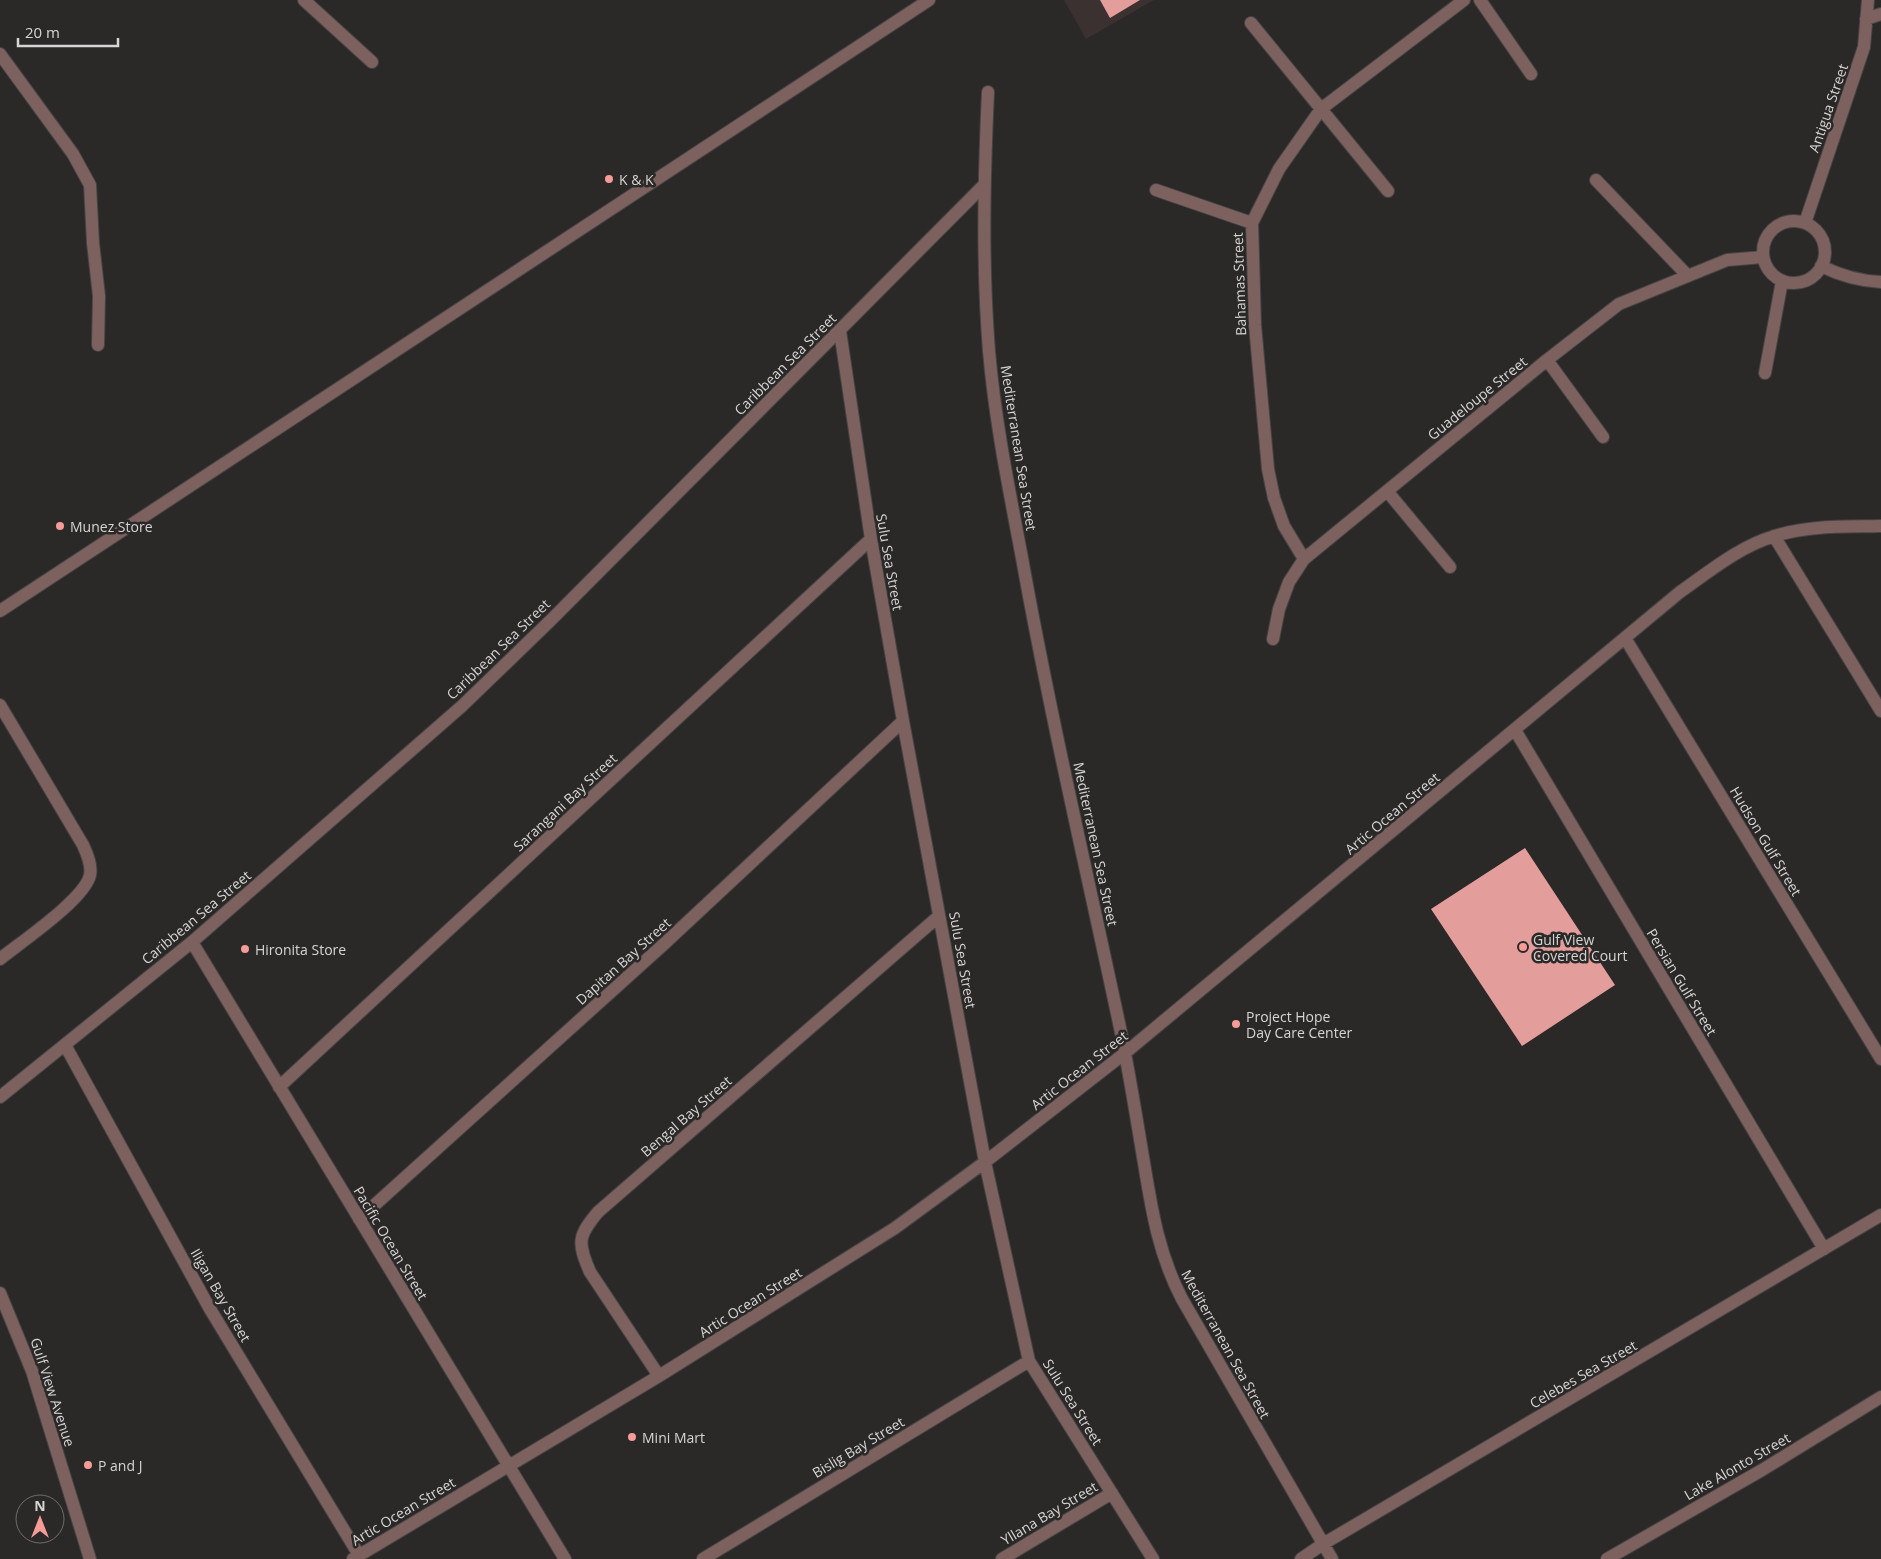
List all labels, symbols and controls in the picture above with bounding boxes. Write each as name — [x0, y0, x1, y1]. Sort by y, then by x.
scale bar — [18, 15, 118, 47]
text: 20 m — [25, 22, 60, 42]
street label: Antigua Street — [1804, 61, 1852, 155]
place label: K & K — [619, 170, 654, 189]
marker: K & K — [603, 173, 615, 185]
street label: Bahamas Street — [1228, 232, 1250, 336]
street label: Caribbean Sea Street — [730, 309, 840, 419]
street label: Guadeloupe Street — [1423, 352, 1531, 444]
street label: Mediterranean Sea Street — [997, 364, 1041, 532]
street label: Sulu Sea Street — [872, 512, 908, 612]
place label: Munez Store — [70, 517, 153, 536]
marker: Munez Store — [54, 520, 66, 532]
street label: Caribbean Sea Street — [442, 595, 554, 703]
street label: Sarangani Bay Street — [509, 749, 621, 855]
street label: Mediterranean Sea Street — [1069, 760, 1123, 928]
street label: Artic Ocean Street — [1341, 768, 1443, 858]
street label: Hudson Gulf Street — [1726, 783, 1806, 899]
street label: Caribbean Sea Street — [137, 866, 255, 968]
street label: Sulu Sea Street — [945, 910, 981, 1010]
street label: Dapitan Bay Street — [571, 913, 675, 1009]
street label: Persian Gulf Street — [1642, 925, 1722, 1039]
place label: Gulf View Covered Court — [1533, 930, 1627, 965]
place label: Hironita Store — [255, 940, 346, 959]
marker: Gulf View Covered Court — [1517, 941, 1529, 953]
marker: Hironita Store — [239, 943, 251, 955]
place label: Project Hope Day Care Center — [1246, 1007, 1353, 1042]
marker: Project Hope Day Care Center — [1230, 1018, 1242, 1030]
street label: Artic Ocean Street — [1027, 1026, 1131, 1114]
street label: Bengal Bay Street — [637, 1071, 735, 1161]
street label: Pacific Ocean Street — [349, 1183, 433, 1303]
street label: Iligan Bay Street — [186, 1245, 256, 1345]
street label: Artic Ocean Street — [695, 1263, 805, 1341]
street label: Mediterranean Sea Street — [1177, 1266, 1275, 1422]
street label: Gulf View Avenue — [26, 1335, 80, 1449]
street label: Celebes Sea Street — [1526, 1336, 1640, 1412]
street label: Sulu Sea Street — [1039, 1355, 1107, 1449]
street label: Bislig Bay Street — [808, 1412, 908, 1482]
place label: Mini Mart — [642, 1428, 705, 1447]
street label: Lake Alonto Street — [1681, 1428, 1793, 1504]
marker: Mini Mart — [626, 1431, 638, 1443]
place label: P and J — [98, 1456, 142, 1475]
marker: P and J — [82, 1459, 94, 1471]
street label: Artic Ocean Street — [348, 1472, 458, 1550]
street label: Yllana Bay Street — [997, 1477, 1101, 1549]
north arrow — [15, 1494, 65, 1544]
text: N — [34, 1496, 46, 1515]

